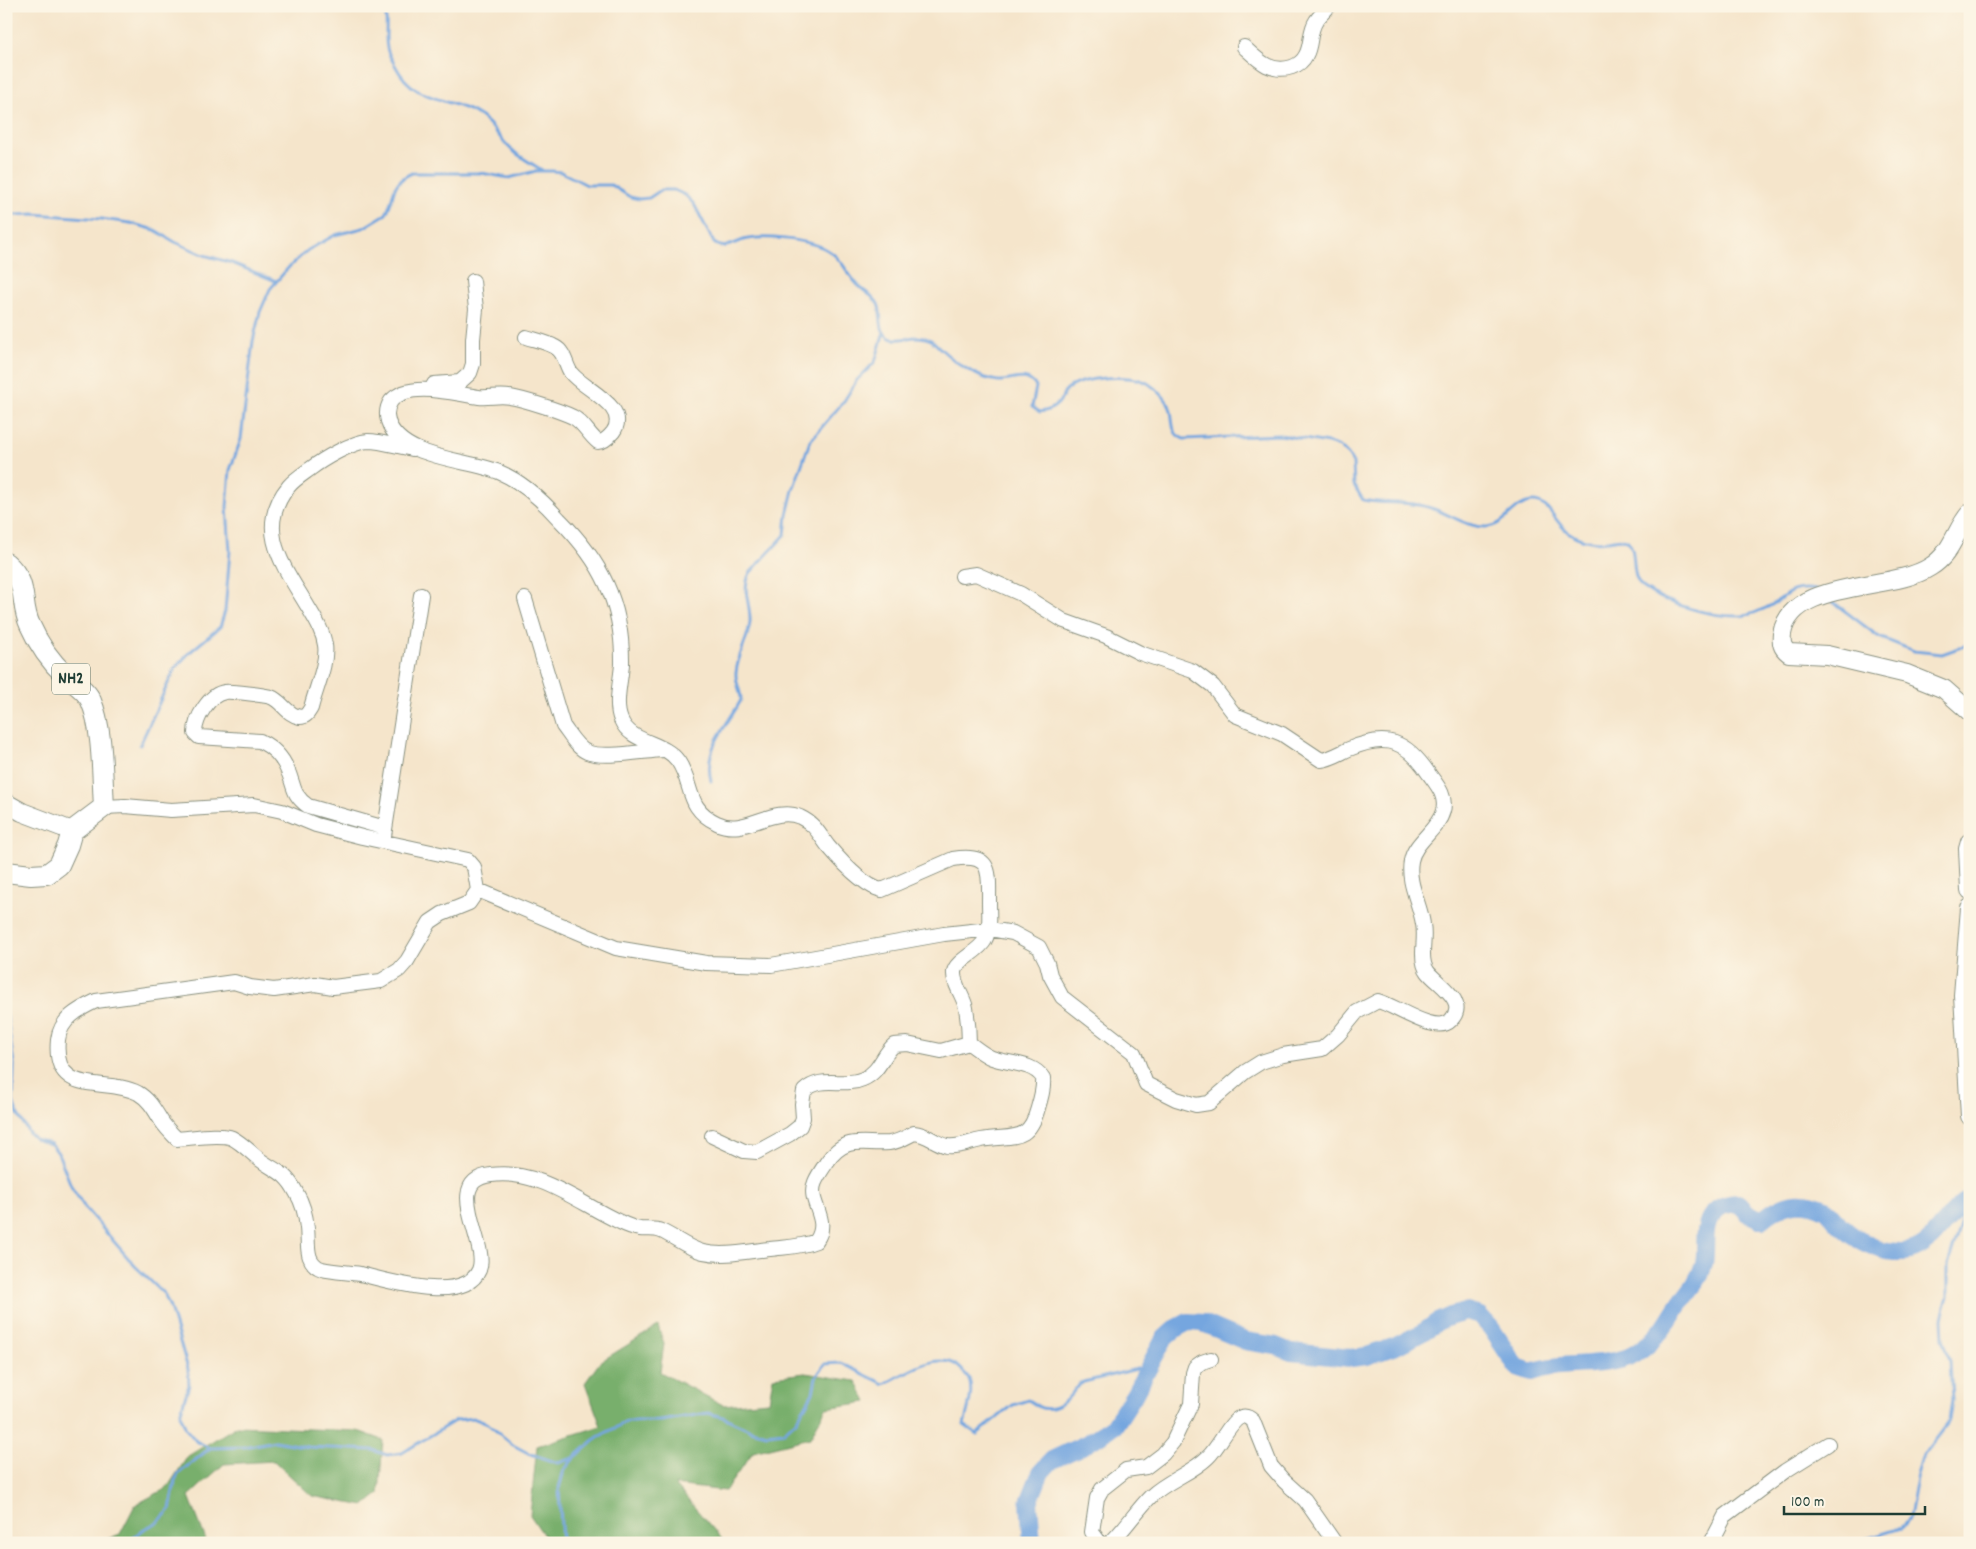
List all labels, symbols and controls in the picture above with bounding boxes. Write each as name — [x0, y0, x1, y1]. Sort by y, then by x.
road number: NH2 — [52, 664, 90, 694]
scale bar — [1784, 1484, 1925, 1516]
text: 100 m — [1791, 1492, 1824, 1514]

